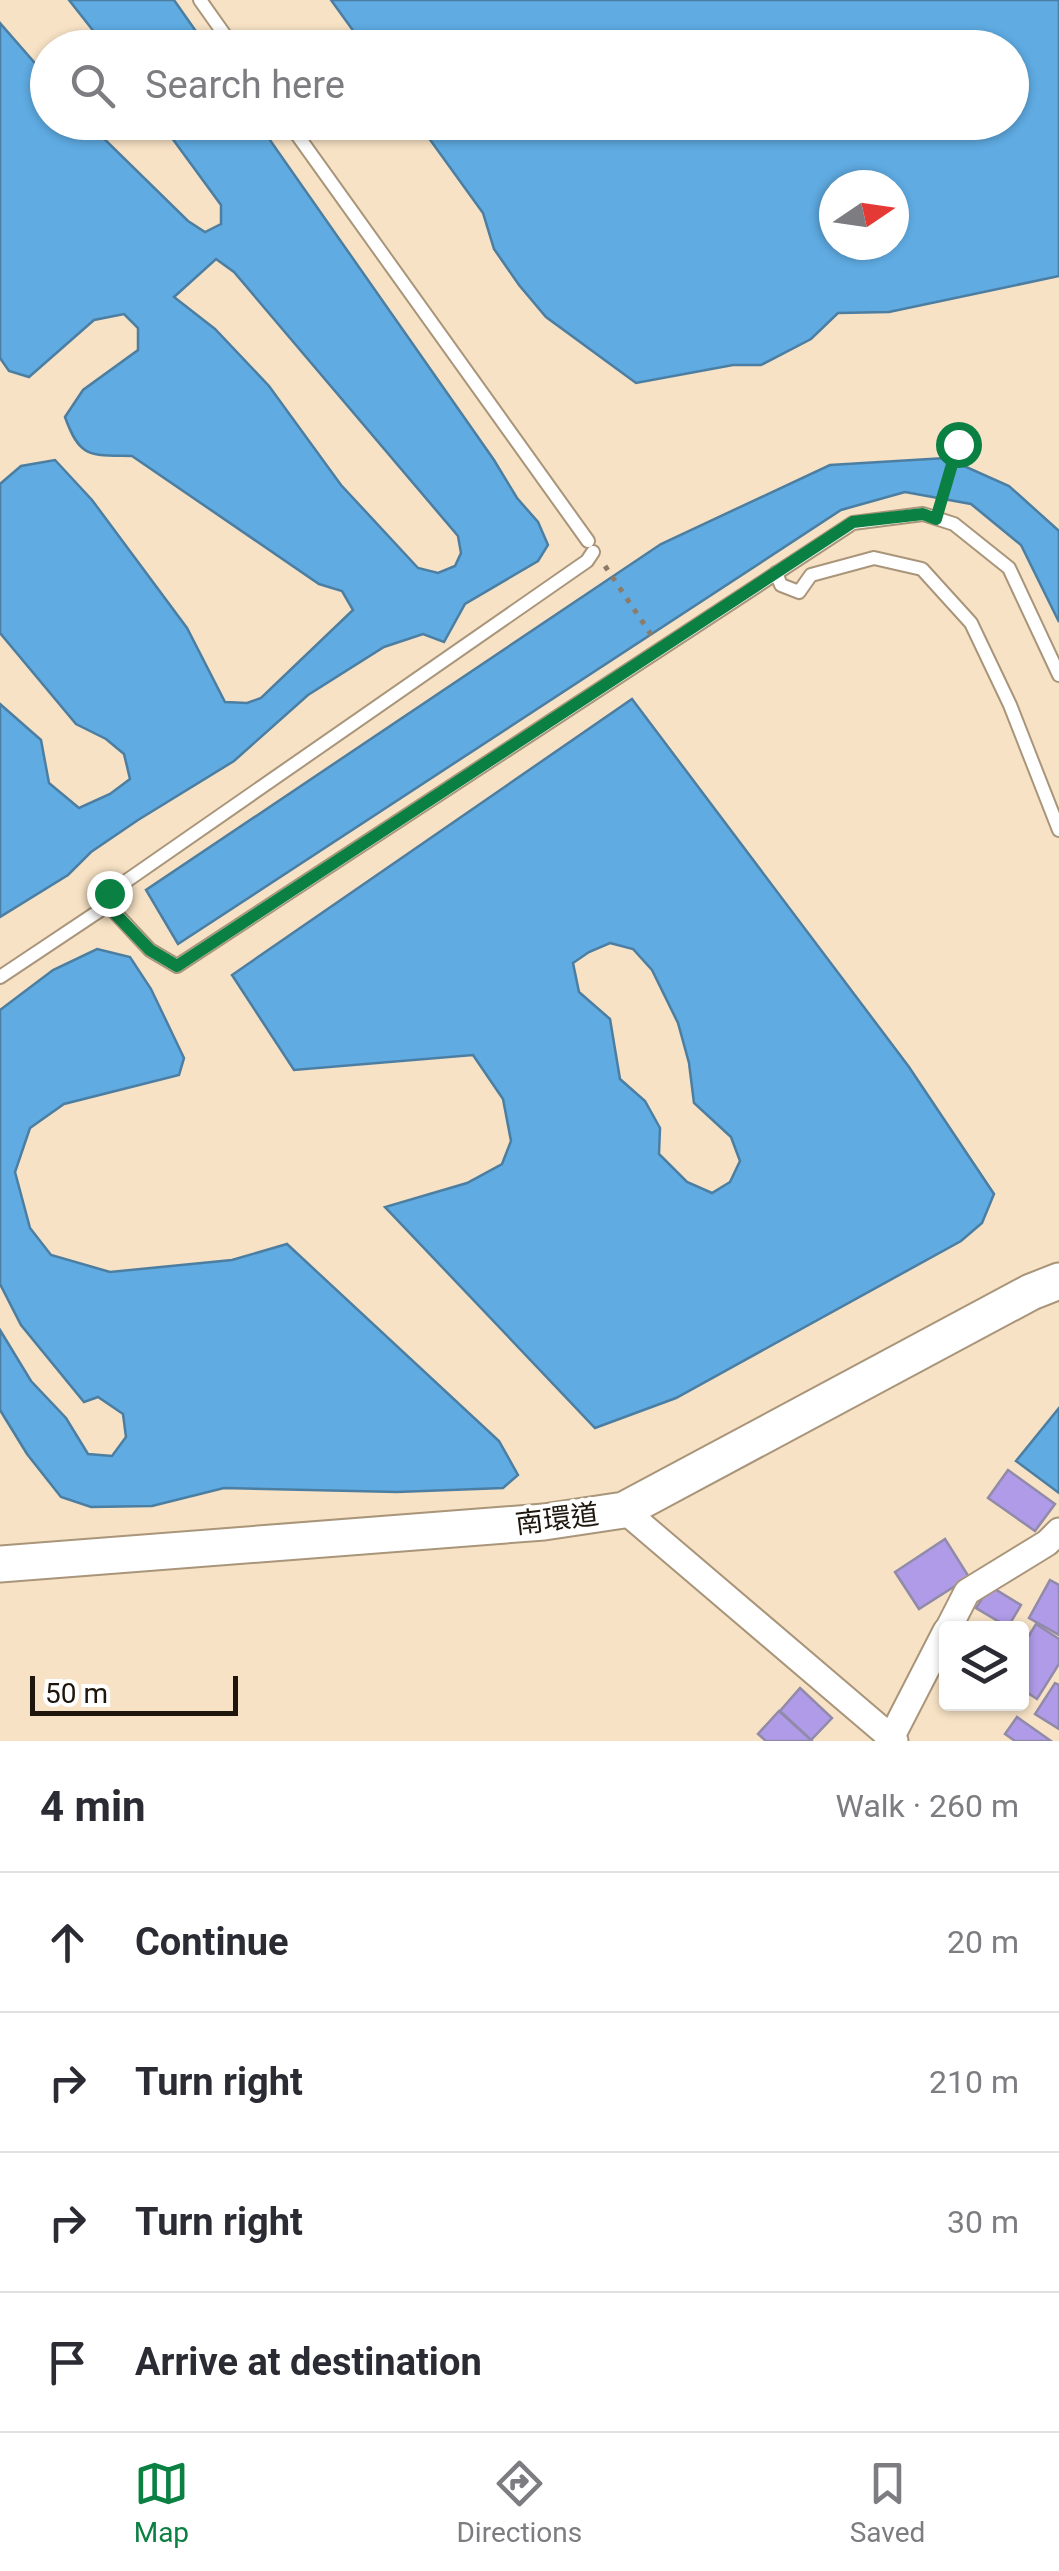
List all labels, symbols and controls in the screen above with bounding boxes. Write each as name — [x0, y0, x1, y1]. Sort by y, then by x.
search box — [30, 30, 1029, 140]
icon: search — [65, 58, 120, 113]
text: Search here — [145, 63, 345, 107]
north arrow — [819, 170, 909, 260]
route start — [936, 422, 982, 468]
route end — [87, 871, 133, 917]
street label: 南環道 — [513, 1498, 601, 1540]
map controls — [939, 1621, 1029, 1711]
button: layers — [939, 1621, 1029, 1711]
scale bar — [30, 1671, 238, 1716]
text: 50 m — [45, 1677, 108, 1710]
text: 4 min — [40, 1782, 146, 1831]
text: Walk · 260 m — [836, 1787, 1019, 1825]
icon: ahead — [40, 1915, 95, 1970]
text: Continue — [135, 1920, 289, 1964]
text: 20 m — [947, 1923, 1019, 1961]
icon: right — [40, 2055, 95, 2110]
text: Turn right — [135, 2060, 303, 2104]
text: 210 m — [929, 2063, 1019, 2101]
icon: right — [40, 2195, 95, 2250]
text: Turn right — [135, 2200, 303, 2244]
text: 30 m — [947, 2203, 1019, 2241]
icon: arrive — [40, 2335, 95, 2390]
text: Arrive at destination — [135, 2340, 482, 2384]
tab: Map — [134, 2456, 189, 2549]
tab: Directions — [456, 2456, 582, 2549]
tab: Saved — [850, 2456, 925, 2549]

